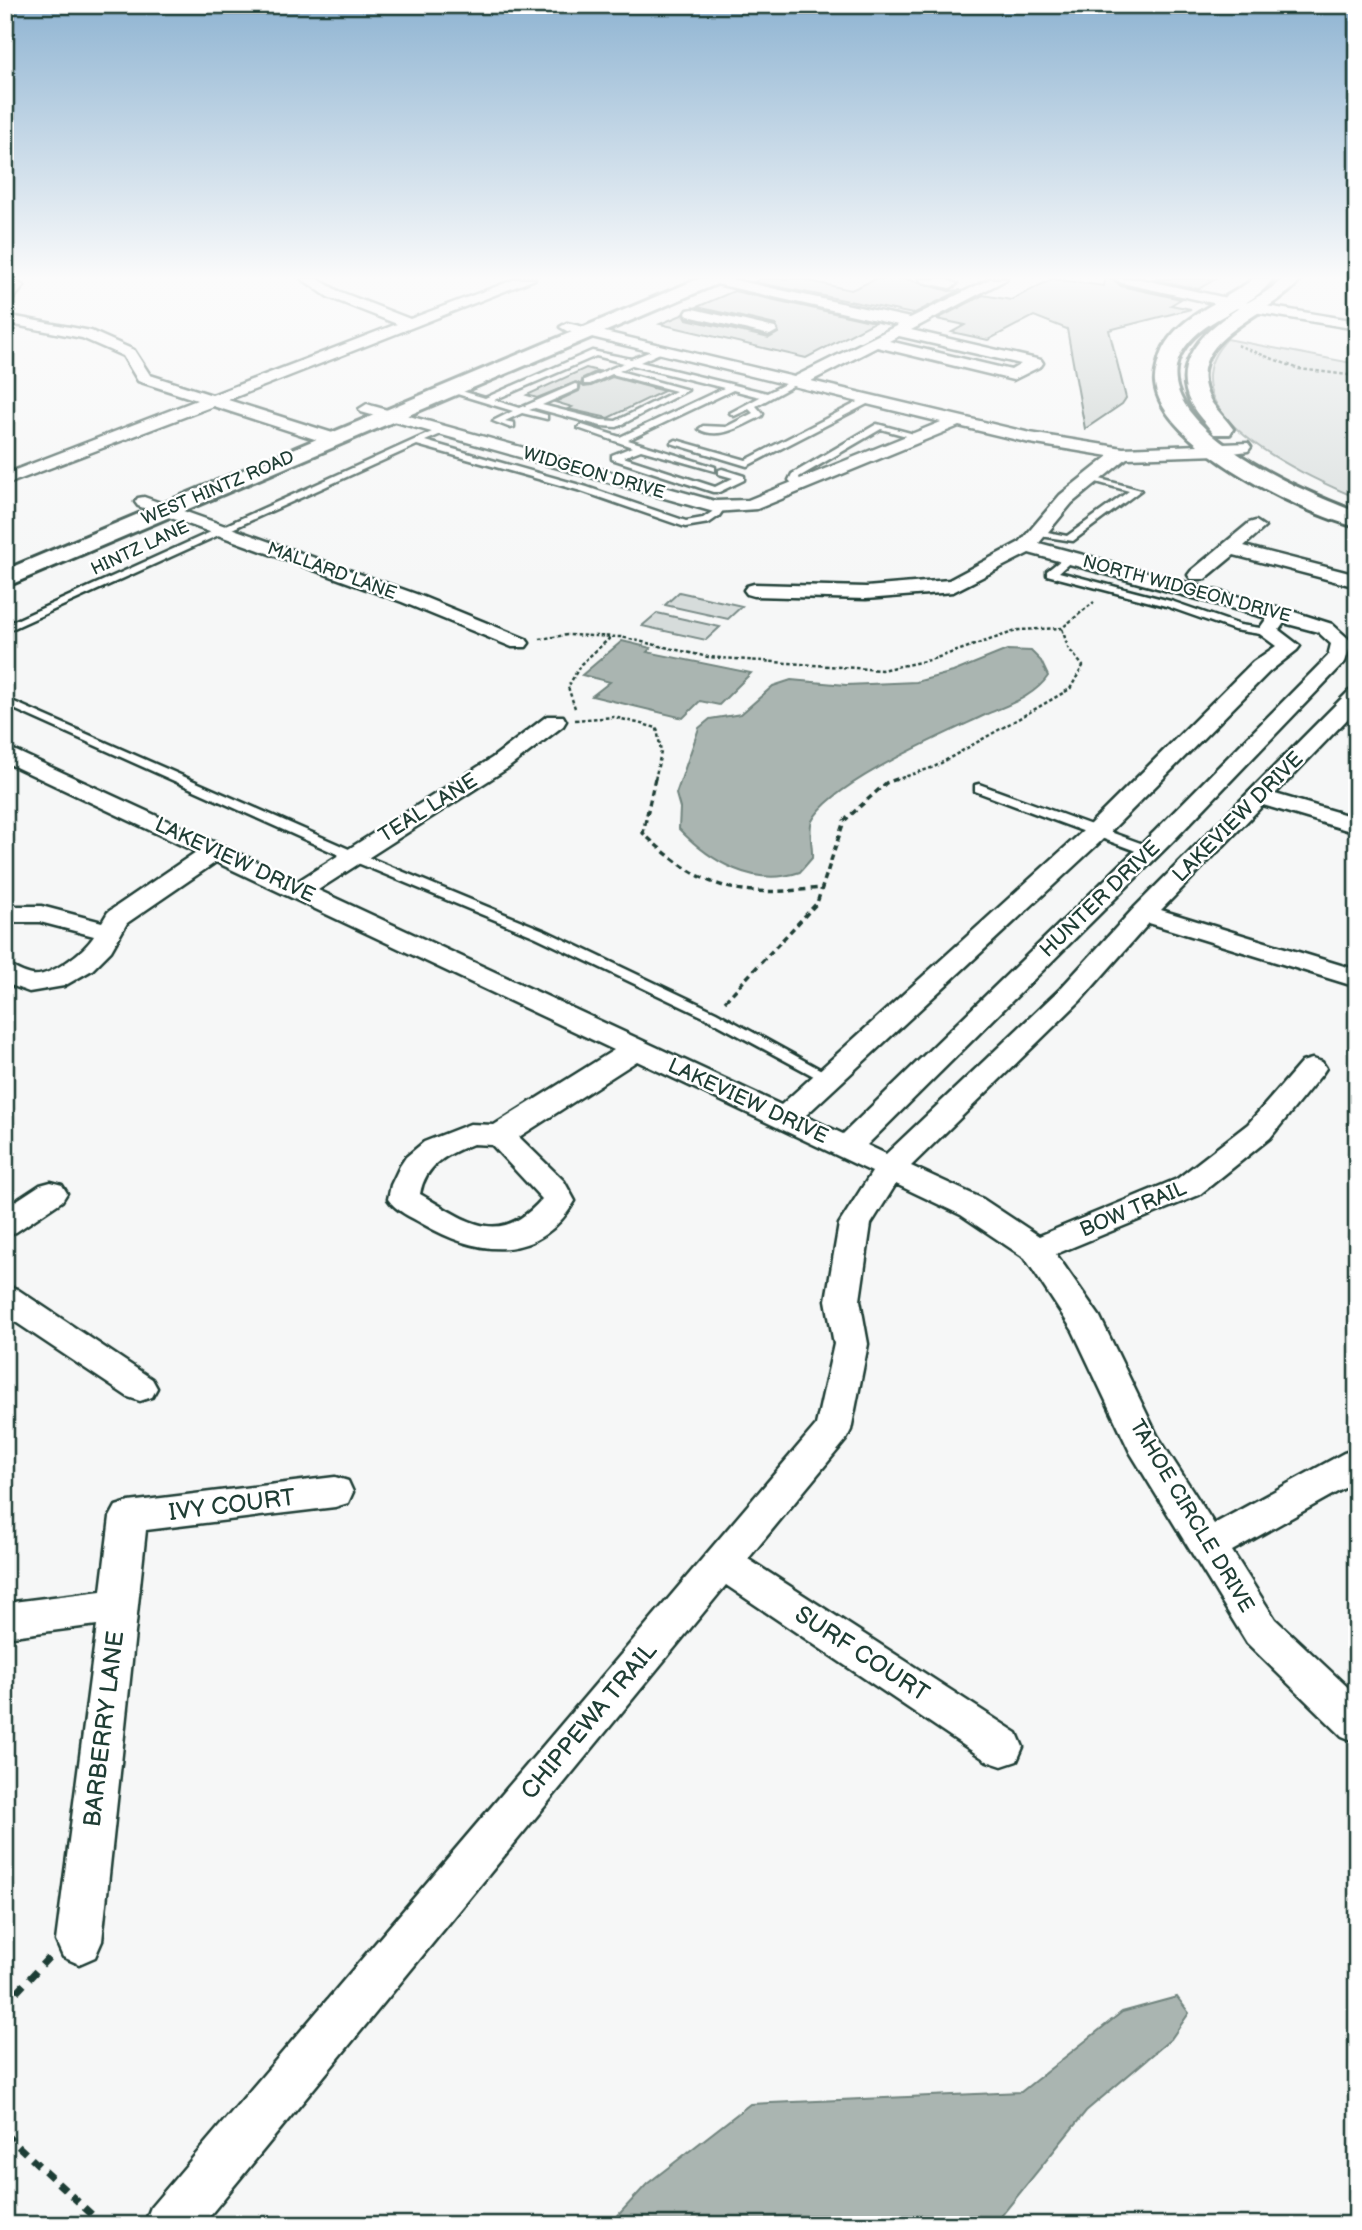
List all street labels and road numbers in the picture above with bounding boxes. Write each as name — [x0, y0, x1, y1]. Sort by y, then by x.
street label: WIDGEON DRIVE — [521, 443, 668, 503]
street label: WEST HINTZ ROAD — [139, 446, 297, 530]
street label: HINTZ LANE — [88, 516, 192, 580]
street label: MALLARD LANE — [265, 538, 400, 604]
street label: NORTH WIDGEON DRIVE — [1081, 551, 1294, 627]
street label: LAKEVIEW DRIVE — [1168, 747, 1308, 887]
street label: TEAL LANE — [374, 768, 482, 848]
street label: LAKEVIEW DRIVE — [151, 812, 319, 908]
street label: HUNTER DRIVE — [1035, 835, 1165, 963]
street label: LAKEVIEW DRIVE — [664, 1053, 832, 1149]
street label: BOW TRAIL — [1076, 1175, 1190, 1243]
street label: TAHOE CIRCLE DRIVE — [1124, 1415, 1260, 1617]
street label: IVY COURT — [167, 1483, 297, 1527]
street label: SURF COURT — [789, 1600, 935, 1709]
street label: BARBERRY LANE — [78, 1629, 130, 1829]
street label: CHIPPEWA TRAIL — [515, 1636, 663, 1805]

